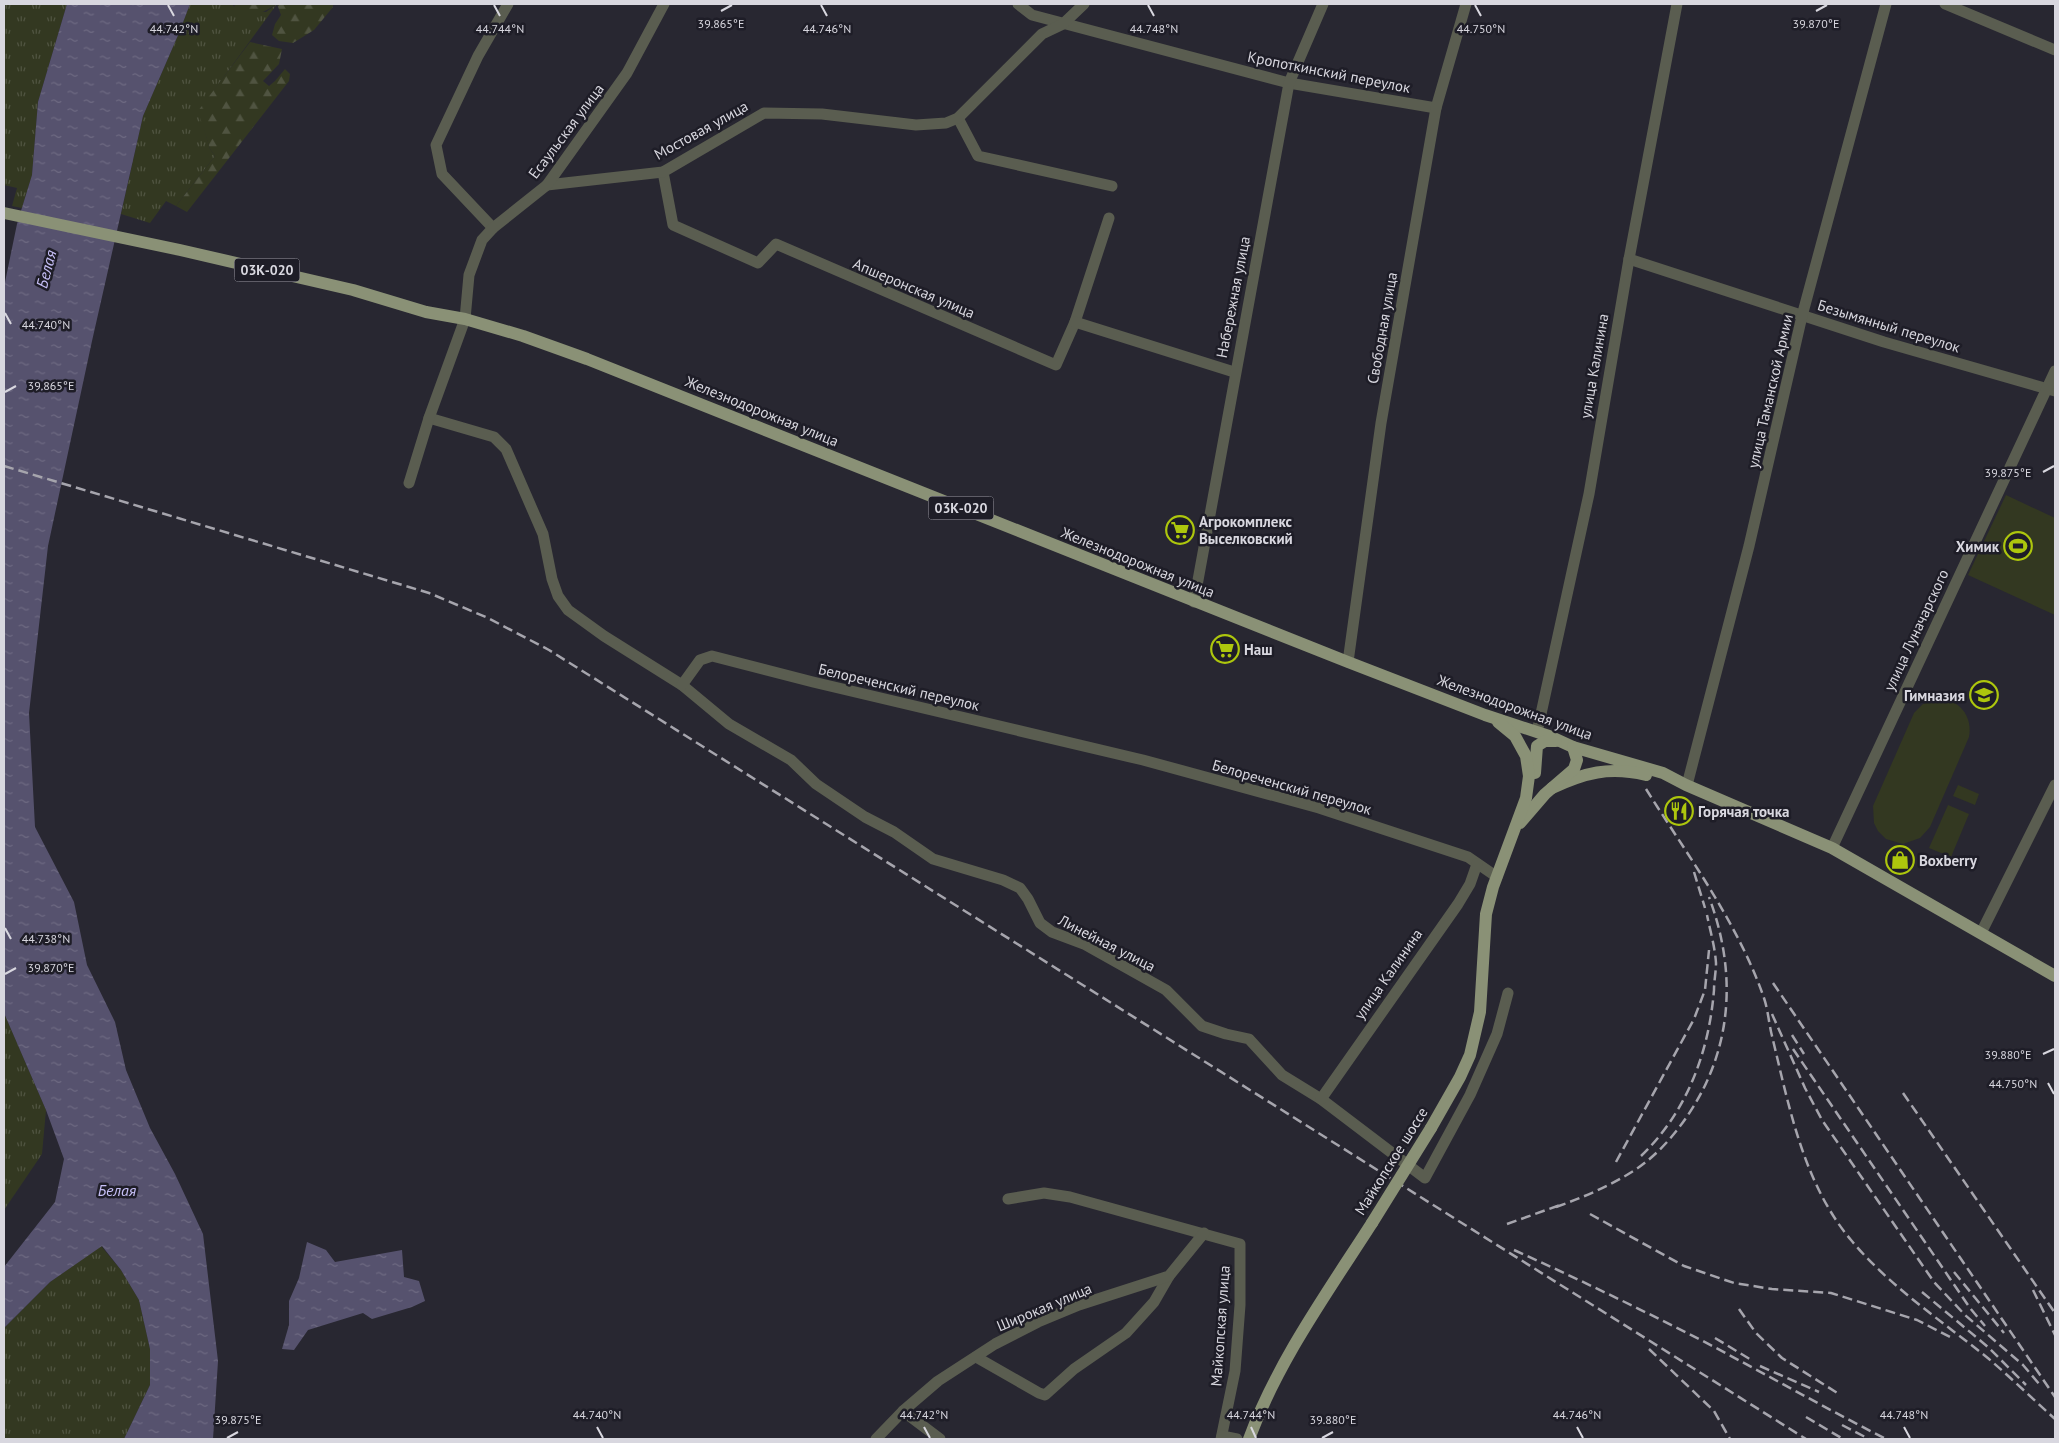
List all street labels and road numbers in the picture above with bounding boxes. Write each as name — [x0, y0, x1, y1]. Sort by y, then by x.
street label: Кропоткинский переулок — [1246, 47, 1413, 97]
street label: Есаульская улица — [524, 80, 608, 182]
street label: Мостовая улица — [651, 96, 751, 164]
street label: Набережная улица — [1212, 235, 1254, 359]
street label: Апшеронская улица — [850, 254, 978, 322]
road number: 03К-020 — [234, 258, 300, 282]
street label: Свободная улица — [1363, 271, 1401, 385]
street label: Безымянный переулок — [1815, 295, 1963, 357]
street label: улица Калинина — [1575, 312, 1613, 420]
street label: улица Таманской Армии — [1743, 312, 1797, 470]
street label: Железнодорожная улица — [682, 371, 841, 450]
road number: 03К-020 — [928, 496, 994, 520]
street label: Железнодорожная улица — [1058, 522, 1217, 601]
street label: улица Луначарского — [1880, 566, 1952, 694]
street label: Белореченский переулок — [817, 659, 982, 715]
street label: Железнодорожная улица — [1434, 670, 1595, 744]
street label: Белореченский переулок — [1210, 755, 1375, 819]
street label: Линейная улица — [1054, 910, 1159, 976]
street label: улица Калинина — [1350, 925, 1426, 1023]
street label: Майкопское шоссе — [1350, 1104, 1432, 1218]
street label: Майкопская улица — [1206, 1265, 1234, 1387]
street label: Широкая улица — [994, 1278, 1094, 1336]

